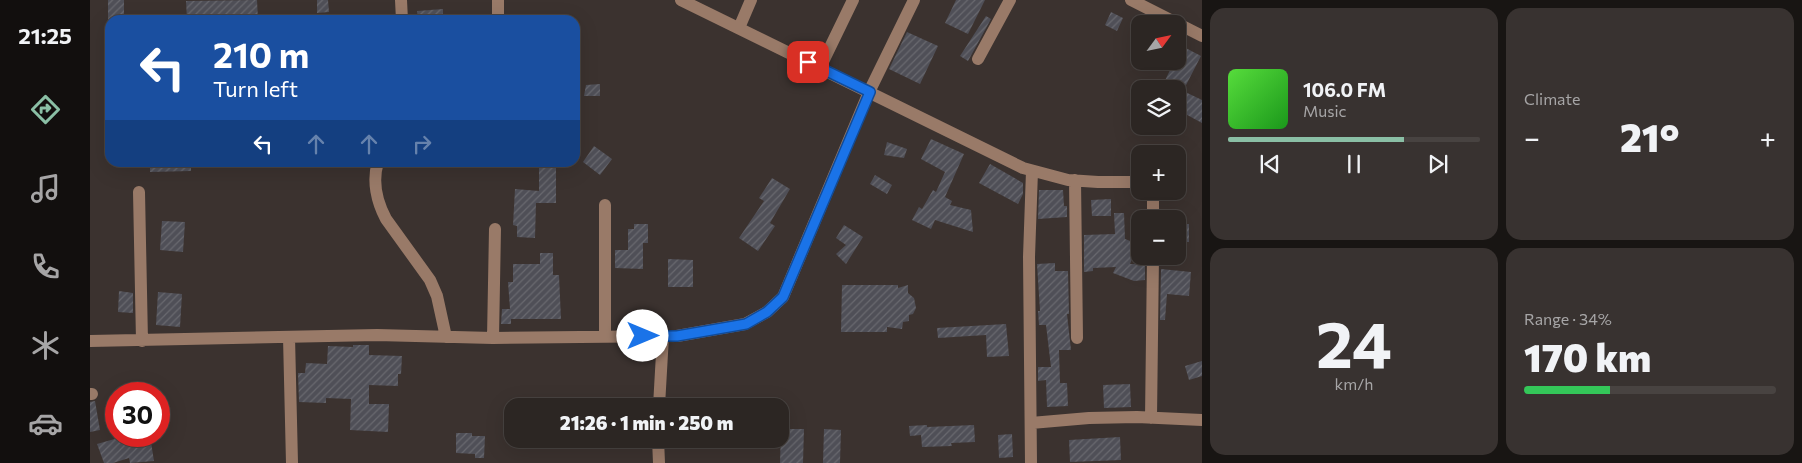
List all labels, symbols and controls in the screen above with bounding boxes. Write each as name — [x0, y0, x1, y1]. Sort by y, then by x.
north arrow — [1131, 15, 1186, 70]
map controls — [1131, 15, 1186, 265]
text: 21:25 — [18, 22, 72, 49]
text: 210 m — [213, 32, 309, 75]
icon: left — [130, 35, 195, 100]
pin — [787, 41, 829, 83]
icon: arrive — [794, 48, 822, 76]
text: Turn left — [213, 75, 298, 102]
text: 106.0 FM — [1303, 78, 1386, 101]
button: layers — [1131, 80, 1186, 135]
text: Climate — [1524, 89, 1580, 108]
icon: directions — [28, 92, 63, 127]
text: Music — [1303, 101, 1347, 120]
text: 21° — [1620, 113, 1680, 160]
text: − — [1524, 120, 1540, 154]
text: + — [1760, 120, 1776, 154]
icon: left — [249, 130, 277, 158]
icon: ahead — [302, 130, 330, 158]
icon: ahead — [355, 130, 383, 158]
icon: right — [408, 130, 436, 158]
button: + — [1131, 145, 1186, 200]
icon: previous — [1256, 150, 1284, 178]
icon: pause — [1340, 150, 1368, 178]
icon: next — [1424, 150, 1452, 178]
icon: music — [28, 171, 63, 206]
button: − — [1131, 210, 1186, 265]
icon: phone — [28, 249, 63, 284]
text: 24 — [1316, 302, 1392, 381]
position arrow — [616, 309, 668, 361]
text: Range · 34% — [1524, 309, 1612, 328]
icon: climate — [28, 328, 63, 363]
text: 170 km — [1524, 333, 1651, 380]
text: km/h — [1335, 374, 1373, 393]
speed limit sign: 30 — [105, 382, 170, 447]
icon: car — [28, 406, 63, 441]
text: 21:26 · 1 min · 250 m — [560, 411, 733, 434]

